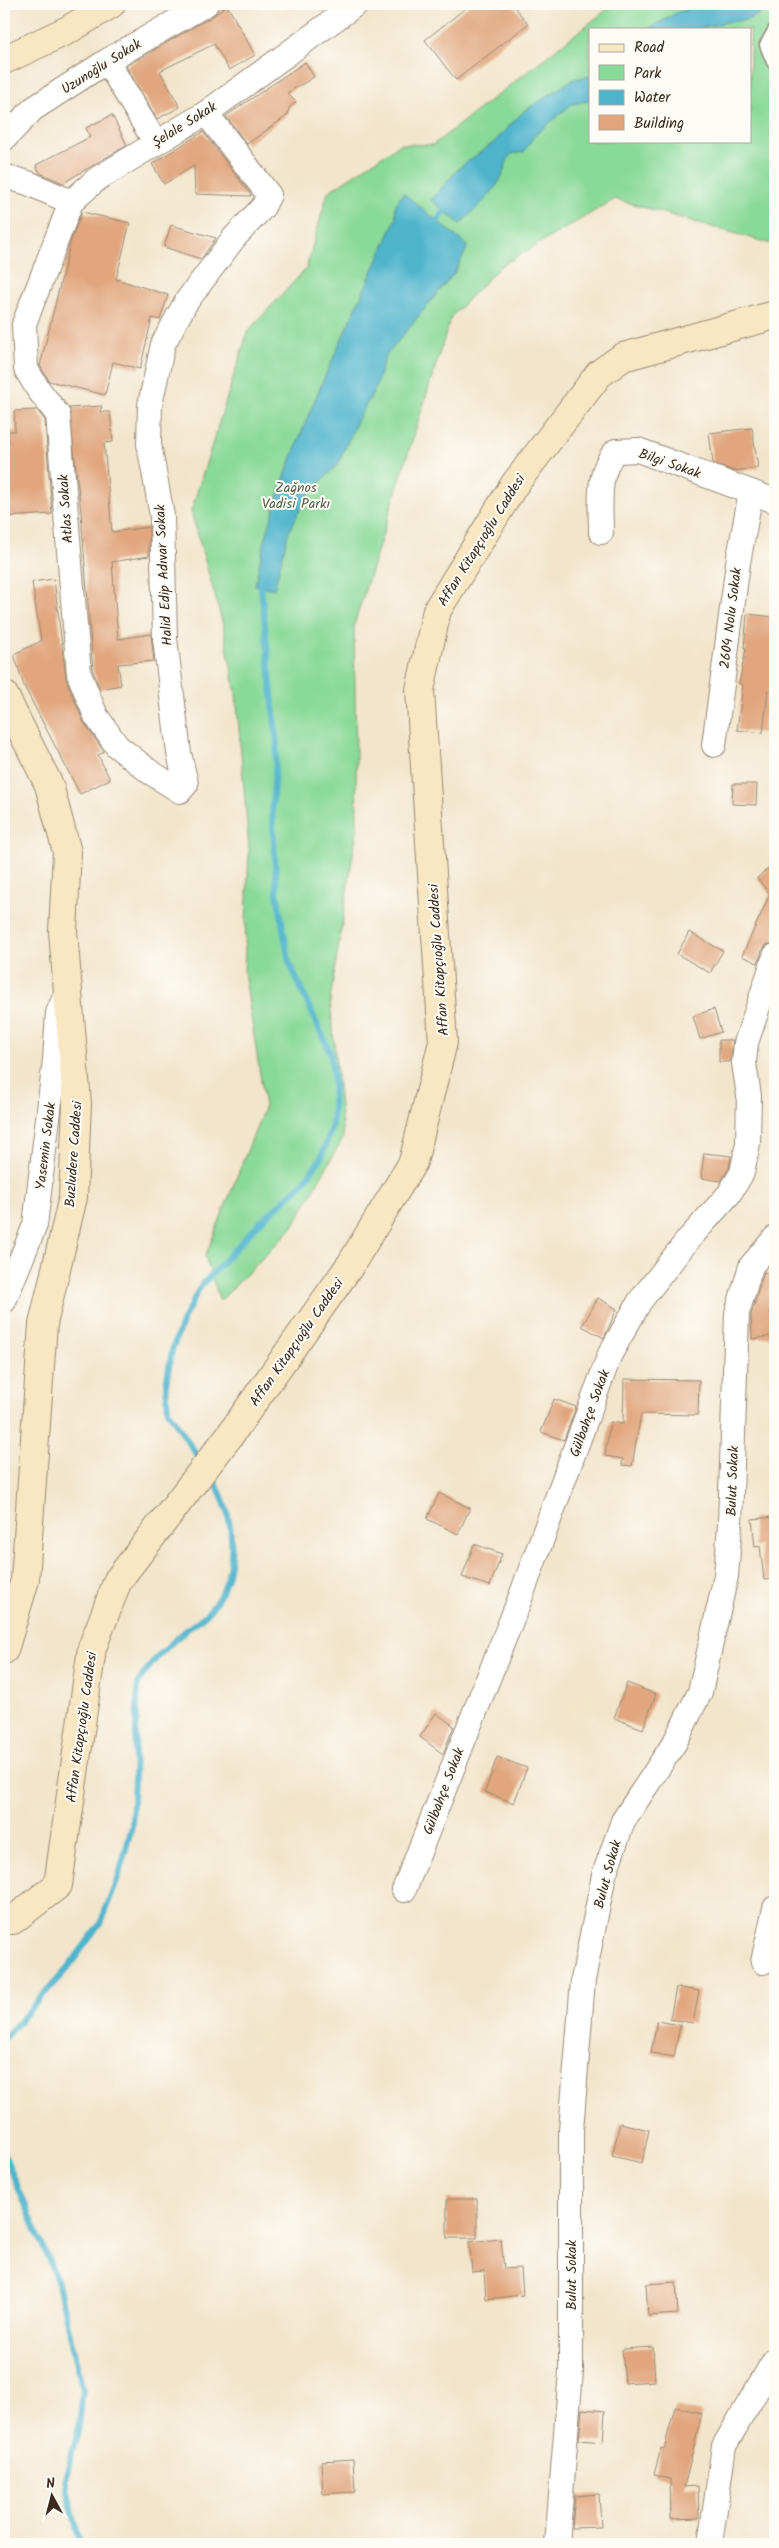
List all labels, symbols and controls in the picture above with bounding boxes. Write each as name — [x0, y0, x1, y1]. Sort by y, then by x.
legend — [589, 28, 752, 142]
street label: Uzunoğlu Sokak — [57, 33, 146, 100]
text: Road — [634, 36, 665, 60]
text: Park — [634, 62, 662, 86]
text: Water — [634, 86, 671, 110]
street label: Şelale Sokak — [148, 96, 222, 153]
text: Building — [634, 112, 684, 136]
street label: Bilgi Sokak — [635, 443, 704, 485]
street label: Affan Kitapçıoğlu Caddesi — [432, 470, 532, 611]
street label: Atlas Sokak — [53, 473, 79, 544]
park label: Zağnos Vadisi Parkı — [262, 477, 330, 515]
street label: Halid Edip Adıvar Sokak — [149, 503, 179, 646]
street label: 2604 Nolu Sokak — [714, 566, 748, 670]
street label: Affan Kitapçıoğlu Caddesi — [423, 883, 455, 1037]
street label: Buzludere Caddesi — [59, 1100, 89, 1208]
street label: Yasemin Sokak — [30, 1101, 62, 1191]
street label: Affan Kitapçıoğlu Caddesi — [244, 1273, 350, 1411]
street label: Gülbahçe Sokak — [564, 1366, 616, 1460]
street label: Bulut Sokak — [721, 1445, 745, 1517]
street label: Affan Kitapçıoğlu Caddesi — [61, 1650, 104, 1804]
street label: Gülbahçe Sokak — [417, 1744, 471, 1838]
street label: Bulut Sokak — [588, 1837, 628, 1911]
street label: Bulut Sokak — [561, 2239, 583, 2310]
north arrow — [28, 2470, 78, 2520]
text: N — [45, 2473, 56, 2496]

